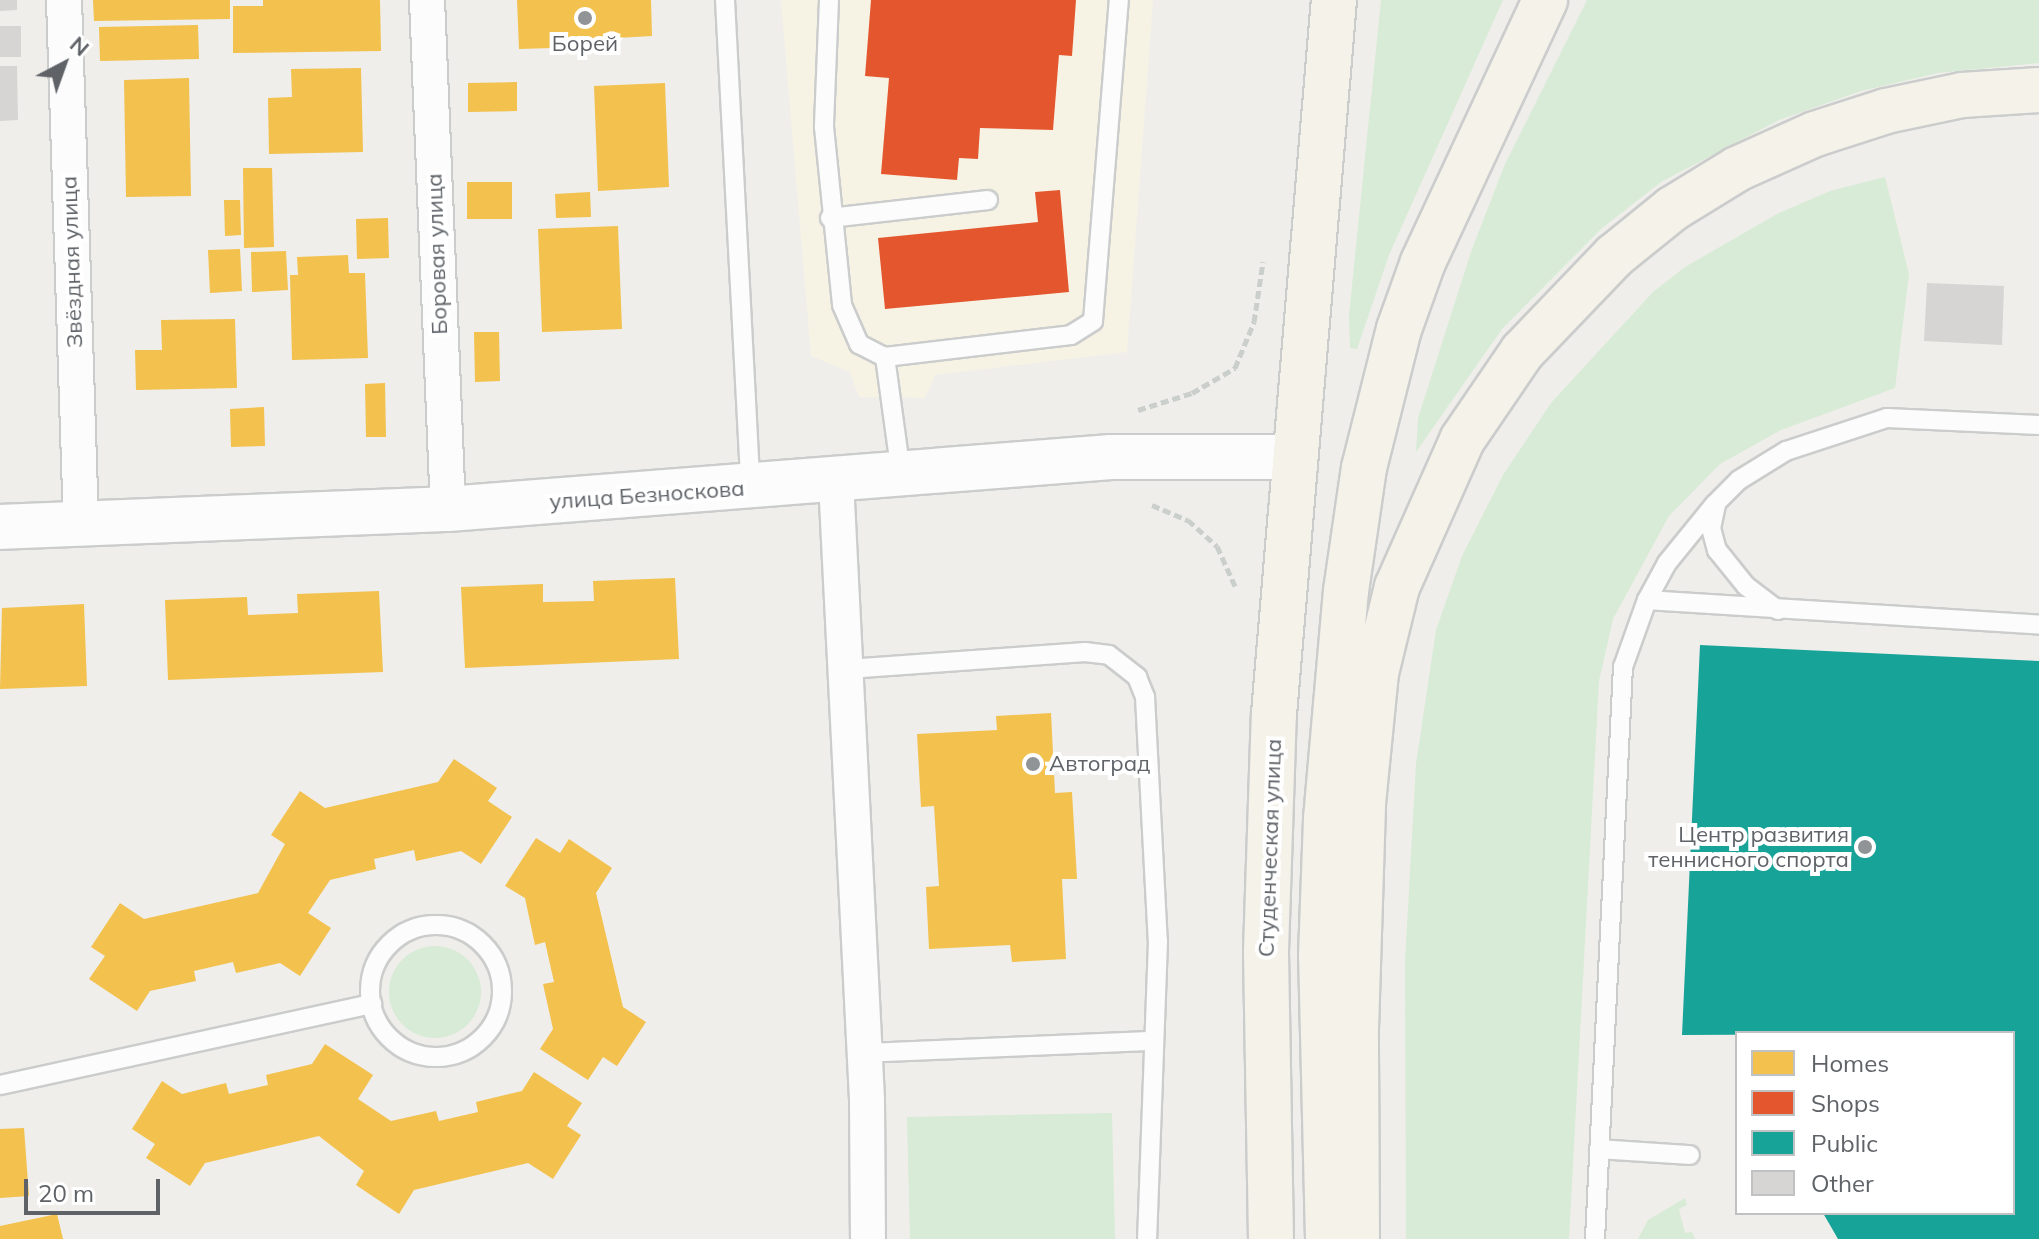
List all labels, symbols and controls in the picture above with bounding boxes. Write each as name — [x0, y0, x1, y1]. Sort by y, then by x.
marker: Борей — [576, 9, 594, 27]
north arrow — [24, 24, 104, 104]
text: N — [64, 30, 95, 62]
place label: Борей — [552, 31, 618, 57]
street label: Боровая улица — [421, 173, 453, 335]
street label: Звёздная улица — [56, 176, 88, 348]
street label: улица Безноскова — [549, 475, 745, 515]
street label: Студенческая улица — [1253, 738, 1287, 958]
place label: Автоград — [1049, 751, 1150, 777]
marker: Автоград — [1024, 755, 1042, 773]
place label: Центр развития теннисного спорта — [1648, 821, 1849, 872]
marker: Центр развития теннисного спорта — [1856, 838, 1874, 856]
legend — [1735, 1031, 2015, 1215]
text: Homes — [1811, 1048, 1889, 1078]
text: Shops — [1811, 1088, 1880, 1118]
text: Public — [1811, 1128, 1878, 1158]
scale bar — [28, 1163, 164, 1213]
text: Other — [1811, 1168, 1874, 1198]
text: 20 m — [38, 1178, 94, 1208]

